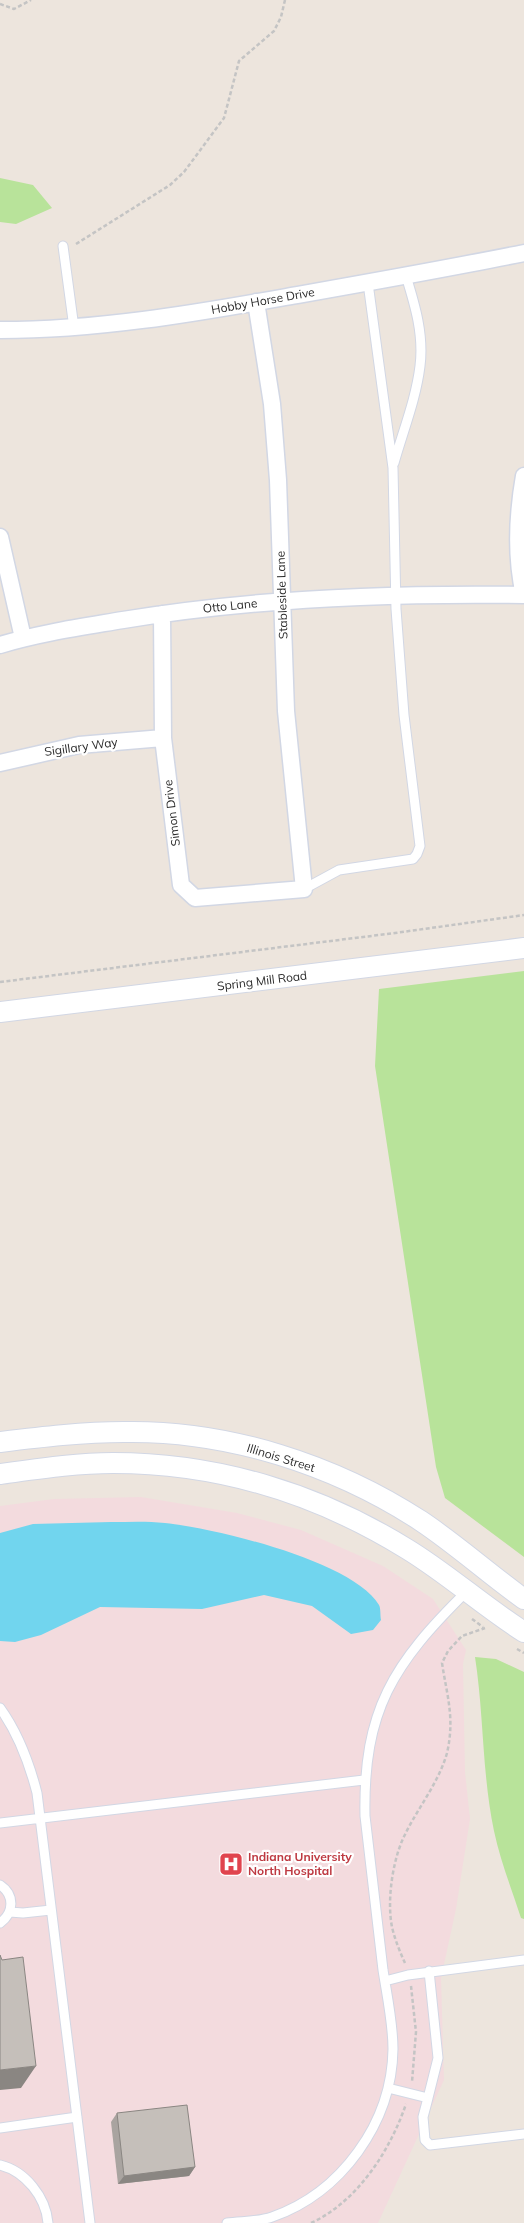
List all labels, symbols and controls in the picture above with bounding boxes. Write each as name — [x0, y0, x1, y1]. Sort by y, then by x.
street label: Hobby Horse Drive — [210, 284, 316, 317]
street label: Stableside Lane — [272, 551, 291, 639]
street label: Otto Lane — [202, 595, 258, 616]
street label: Sigillary Way — [43, 734, 119, 759]
street label: Simon Drive — [160, 779, 183, 847]
street label: Spring Mill Road — [216, 968, 308, 993]
street label: Illinois Street — [245, 1440, 317, 1475]
place label: Indiana University North Hospital — [248, 1849, 352, 1878]
hospital icon: Indiana University North Hospital — [218, 1851, 244, 1877]

